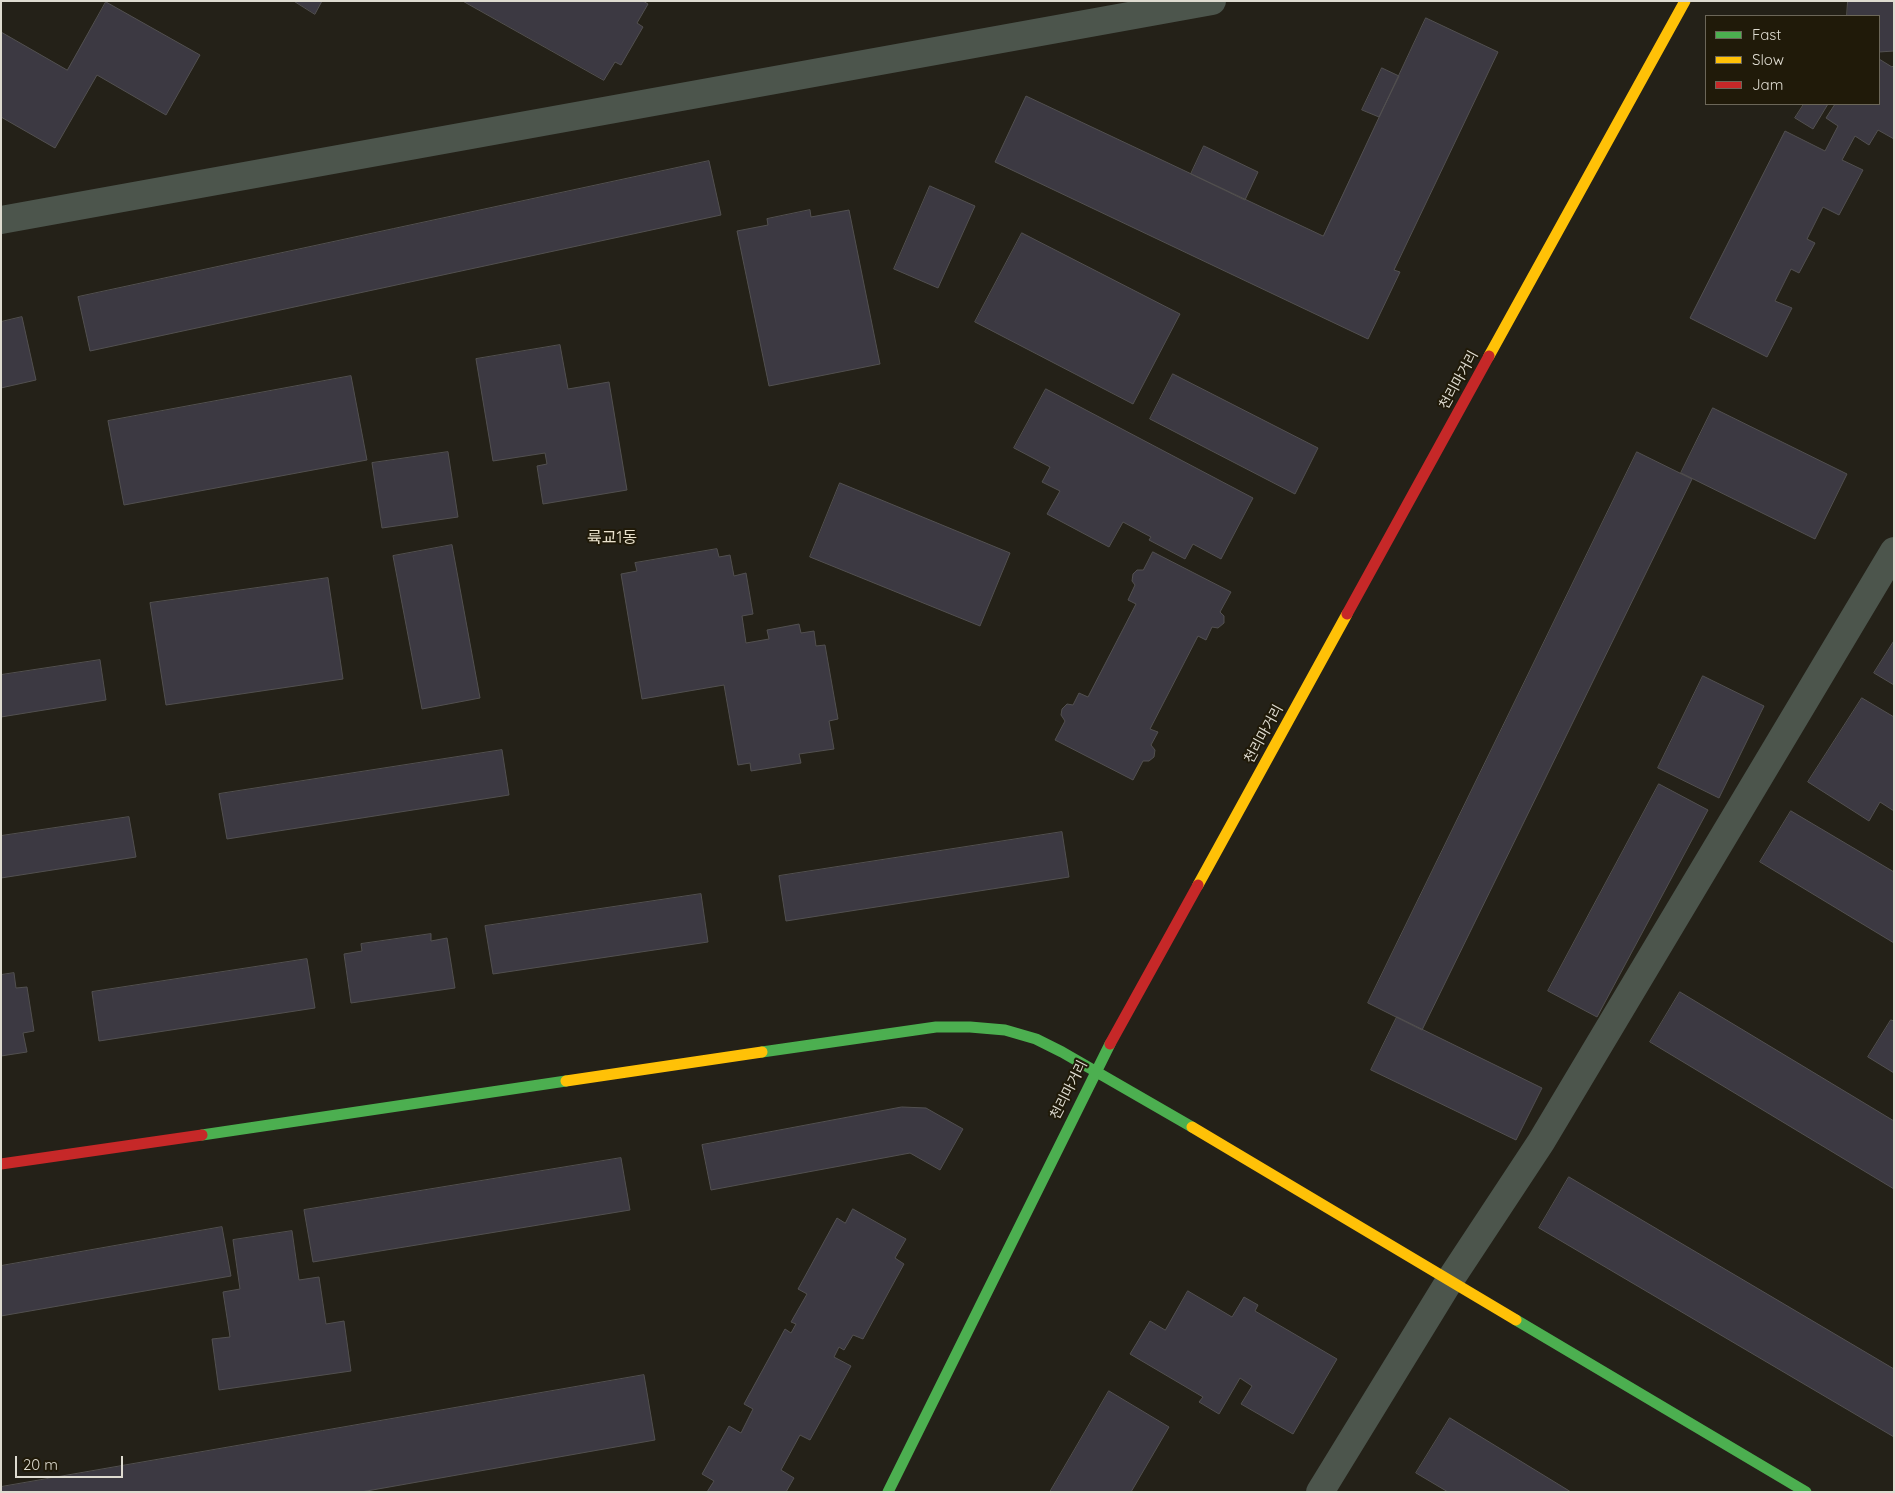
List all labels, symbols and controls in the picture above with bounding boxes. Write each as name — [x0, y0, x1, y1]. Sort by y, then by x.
legend — [1705, 15, 1880, 105]
text: Fast — [1752, 25, 1781, 44]
text: Slow — [1752, 50, 1784, 69]
text: Jam — [1752, 75, 1783, 94]
street label: 천리마거리 — [1436, 348, 1482, 412]
district label: 륙교1동 — [587, 528, 637, 548]
street label: 천리마거리 — [1241, 702, 1287, 766]
street label: 천리마거리 — [1047, 1057, 1091, 1123]
scale bar — [18, 1446, 125, 1478]
text: 20 m — [23, 1455, 58, 1474]

